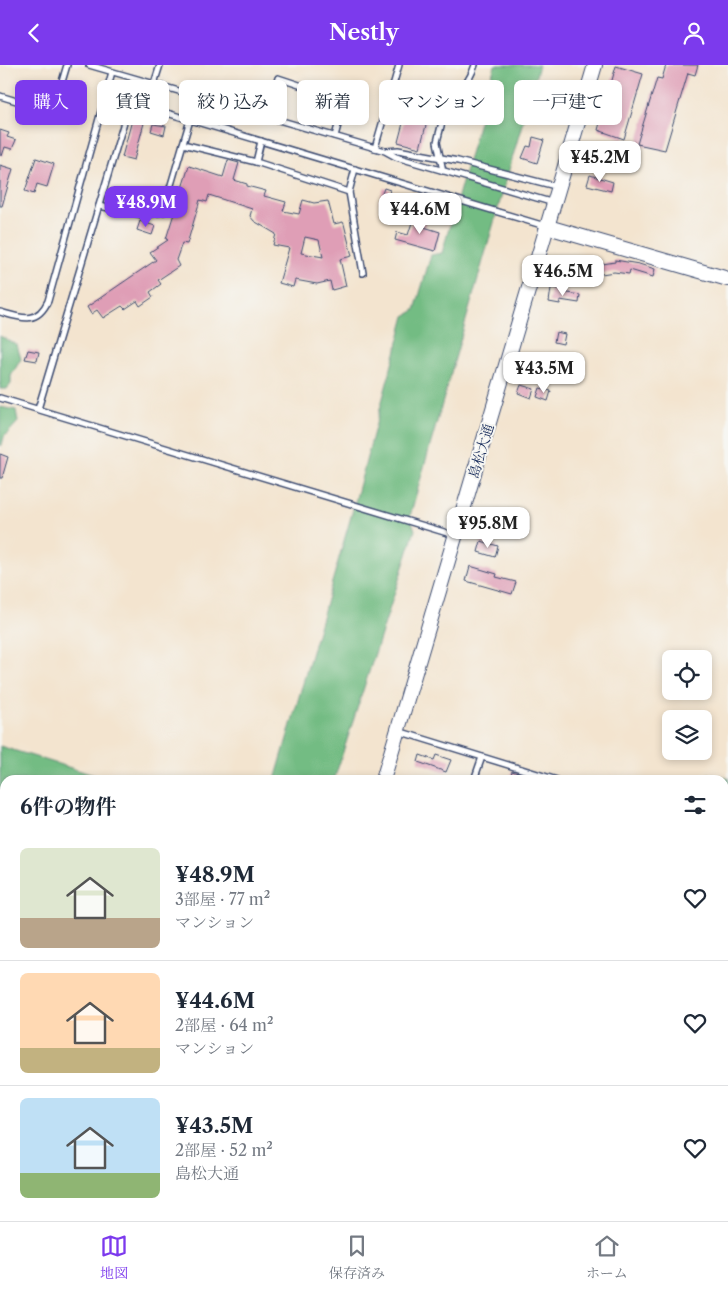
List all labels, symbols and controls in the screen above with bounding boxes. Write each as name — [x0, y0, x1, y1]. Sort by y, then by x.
icon: back — [20, 19, 48, 47]
text: Nestly — [329, 19, 399, 46]
icon: person — [680, 19, 708, 47]
chip: 購入 — [15, 80, 87, 125]
chip: 賃貸 — [97, 80, 169, 125]
chip: 絞り込み — [179, 80, 287, 125]
chip: 新着 — [297, 80, 369, 125]
chip: マンション — [379, 80, 504, 125]
chip: 一戸建て — [514, 80, 622, 125]
pin: ¥45.2M — [559, 141, 641, 183]
text: ¥45.2M — [570, 147, 630, 167]
pin: ¥48.9M — [105, 185, 187, 228]
text: ¥48.9M — [116, 192, 176, 212]
pin: ¥44.6M — [379, 193, 461, 235]
text: ¥44.6M — [390, 199, 450, 219]
pin: ¥46.5M — [522, 255, 604, 297]
text: ¥46.5M — [533, 261, 593, 281]
pin: ¥43.5M — [503, 351, 585, 394]
text: ¥43.5M — [514, 358, 574, 378]
street label: 島松大通 — [464, 422, 498, 480]
pin: ¥95.8M — [447, 507, 529, 549]
text: ¥95.8M — [458, 513, 518, 533]
map controls — [662, 650, 712, 760]
button: locate — [662, 650, 712, 700]
button: layers — [662, 710, 712, 760]
icon: filters — [681, 791, 709, 819]
text: 6件の物件 — [20, 794, 117, 819]
text: ¥48.9M — [175, 862, 255, 887]
icon: home — [60, 868, 120, 928]
icon: heart — [681, 884, 709, 912]
text: 3部屋 · 77 m² — [175, 889, 270, 909]
text: マンション — [175, 912, 254, 932]
text: ¥44.6M — [175, 988, 255, 1013]
icon: home — [60, 993, 120, 1053]
icon: heart — [681, 1009, 709, 1037]
text: 2部屋 · 64 m² — [175, 1015, 274, 1035]
text: マンション — [175, 1038, 254, 1058]
text: ¥43.5M — [175, 1113, 253, 1138]
icon: home — [60, 1118, 120, 1178]
icon: heart — [681, 1134, 709, 1162]
text: 2部屋 · 52 m² — [175, 1140, 273, 1160]
text: 島松大通 — [175, 1163, 239, 1183]
tab: 地図 — [100, 1232, 128, 1282]
tab: 保存済み — [329, 1232, 385, 1282]
tab: ホーム — [586, 1232, 628, 1282]

